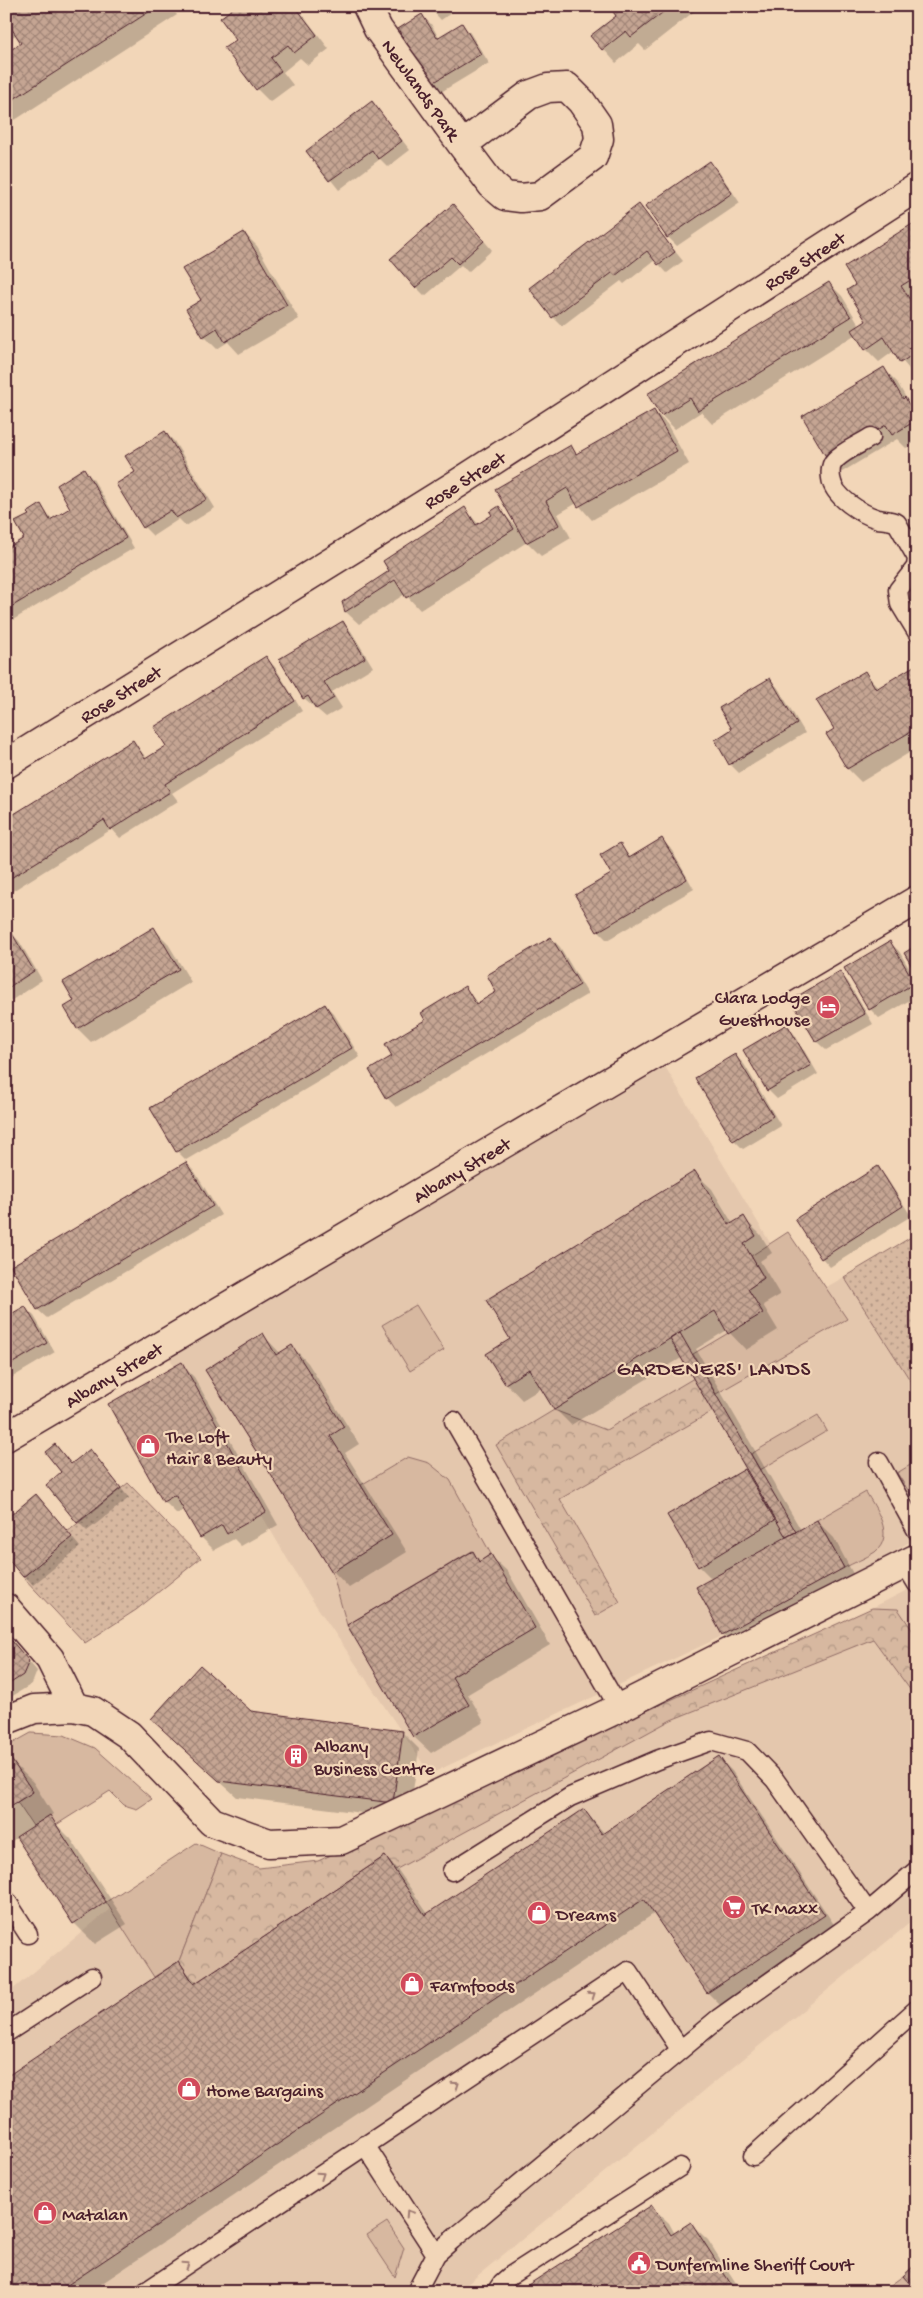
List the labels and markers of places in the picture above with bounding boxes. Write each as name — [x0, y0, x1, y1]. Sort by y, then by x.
place label: Clara Lodge Guesthouse — [715, 988, 810, 1033]
hotel icon: Clara Lodge Guesthouse — [815, 994, 841, 1020]
place label: The Loft Hair & Beauty — [165, 1427, 273, 1472]
shop icon: The Loft Hair & Beauty — [135, 1433, 161, 1459]
place label: Albany Business Centre — [313, 1737, 435, 1782]
building icon: Albany Business Centre — [283, 1743, 309, 1769]
supermarket icon: TK Maxx — [721, 1894, 747, 1920]
place label: TK Maxx — [751, 1899, 818, 1922]
shop icon: Dreams — [526, 1900, 552, 1926]
place label: Dreams — [554, 1905, 617, 1928]
shop icon: Farmfoods — [399, 1971, 425, 1997]
place label: Farmfoods — [429, 1976, 515, 1999]
shop icon: Home Bargains — [176, 2076, 202, 2102]
place label: Home Bargains — [206, 2081, 324, 2104]
shop icon: Matalan — [32, 2200, 58, 2226]
place label: Matalan — [62, 2205, 128, 2228]
public building icon: Dunfermline Sheriff Court — [626, 2250, 652, 2276]
place label: Dunfermline Sheriff Court — [654, 2255, 855, 2278]

